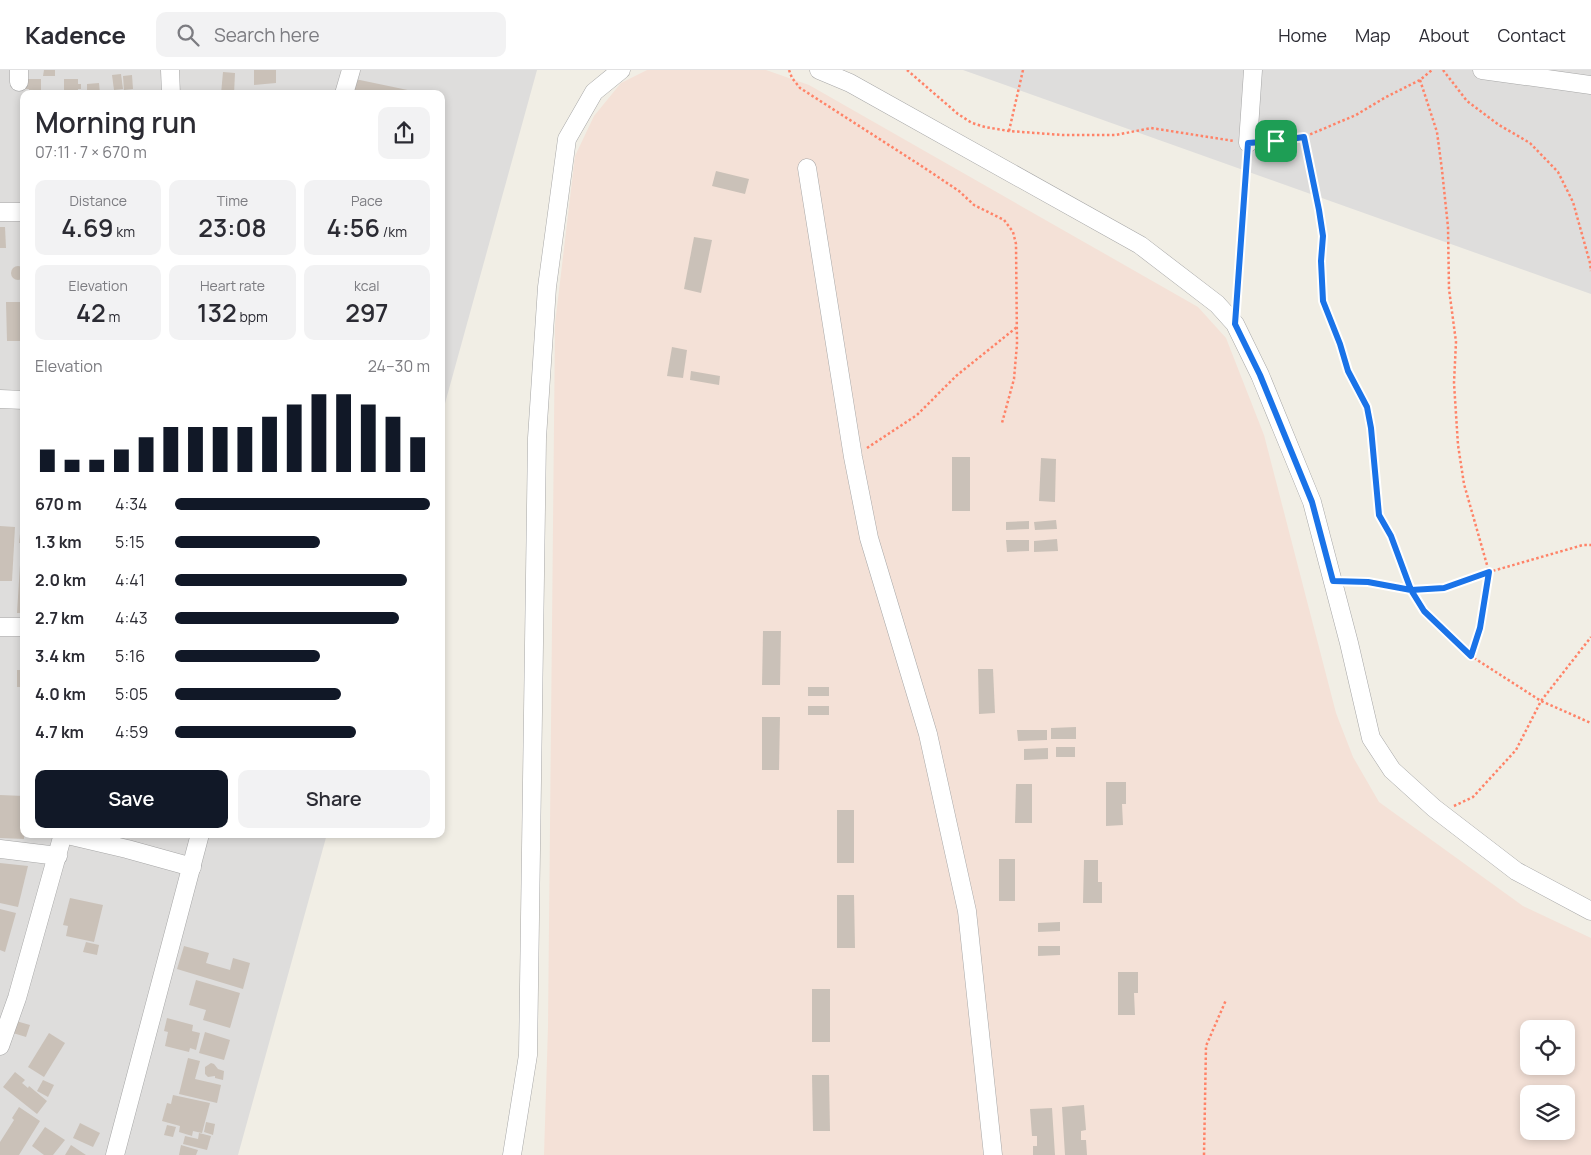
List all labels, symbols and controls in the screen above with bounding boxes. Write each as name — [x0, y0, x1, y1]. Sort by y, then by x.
search box — [156, 12, 506, 57]
text: Kadence — [25, 18, 126, 51]
icon: search — [174, 21, 202, 49]
text: Search here — [214, 22, 320, 48]
text: Home — [1278, 23, 1327, 47]
text: Map — [1355, 23, 1391, 47]
text: About — [1419, 23, 1469, 47]
text: Contact — [1497, 23, 1566, 47]
text: Morning run — [35, 103, 196, 141]
button: share — [378, 107, 430, 159]
pin — [1255, 120, 1297, 162]
icon: arrive — [1262, 127, 1290, 155]
text: 07:11 · 7 × 670 m — [35, 141, 147, 163]
text: Distance — [69, 191, 127, 210]
text: Time — [217, 191, 248, 210]
text: Pace — [351, 191, 383, 210]
text: 4.69 — [61, 210, 114, 245]
text: 23:08 — [198, 210, 267, 245]
text: 4:56 — [327, 210, 380, 245]
text: km — [114, 222, 135, 241]
text: /km — [380, 222, 407, 241]
text: Elevation — [69, 276, 128, 295]
text: Heart rate — [200, 276, 265, 295]
text: kcal — [354, 276, 380, 295]
text: 42 — [76, 295, 106, 330]
text: 132 — [197, 295, 237, 330]
text: 297 — [345, 295, 388, 330]
text: m — [106, 307, 120, 326]
text: bpm — [237, 307, 268, 326]
text: Elevation — [35, 355, 103, 377]
text: 24–30 m — [368, 355, 430, 377]
text: 670 m — [35, 493, 82, 515]
text: 4:34 — [115, 493, 148, 515]
text: 1.3 km — [35, 531, 82, 553]
text: 5:15 — [115, 531, 145, 553]
text: 2.0 km — [35, 569, 86, 591]
text: 4:41 — [115, 569, 145, 591]
text: 2.7 km — [35, 607, 84, 629]
text: 4:43 — [115, 607, 148, 629]
text: 3.4 km — [35, 645, 85, 667]
text: 5:16 — [115, 645, 145, 667]
text: 4.0 km — [35, 683, 86, 705]
text: 5:05 — [115, 683, 148, 705]
text: 4.7 km — [35, 721, 84, 743]
text: 4:59 — [115, 721, 148, 743]
button: Save — [35, 770, 228, 828]
button: Share — [238, 770, 430, 828]
map controls — [1520, 1020, 1575, 1140]
button: locate — [1520, 1020, 1575, 1075]
button: layers — [1520, 1085, 1575, 1140]

